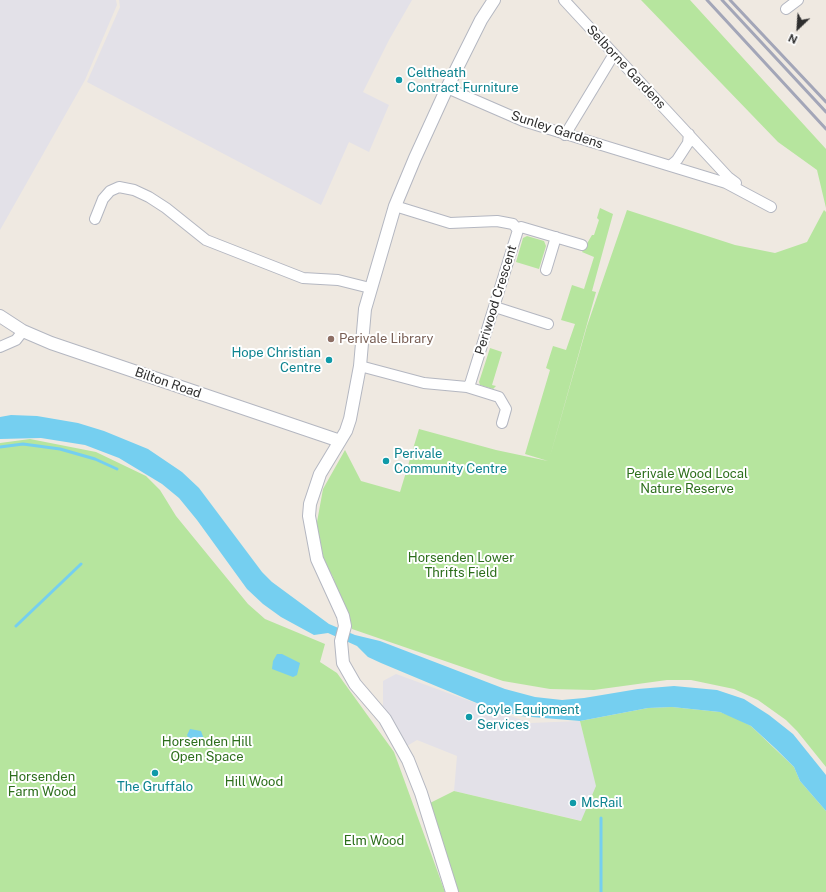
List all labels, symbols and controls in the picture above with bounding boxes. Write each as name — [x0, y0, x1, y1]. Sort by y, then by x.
north arrow — [778, 8, 818, 48]
street label: Selborne Gardens — [583, 22, 669, 112]
text: N — [786, 32, 799, 46]
place label: Celtheath Contract Furniture — [407, 65, 519, 96]
marker: Celtheath Contract Furniture — [394, 75, 404, 85]
street label: Sunley Gardens — [509, 108, 605, 152]
street label: Periwood Crescent — [472, 243, 520, 357]
place label: Perivale Library — [339, 331, 433, 347]
marker: Perivale Library — [326, 334, 336, 344]
place label: Hope Christian Centre — [231, 345, 321, 376]
marker: Hope Christian Centre — [324, 355, 334, 365]
street label: Bilton Road — [133, 364, 203, 402]
place label: Perivale Community Centre — [394, 446, 507, 477]
marker: Perivale Community Centre — [381, 456, 391, 466]
park label: Perivale Wood Local Nature Reserve — [626, 466, 748, 497]
park label: Horsenden Lower Thrifts Field — [408, 550, 514, 581]
place label: Coyle Equipment Services — [477, 702, 580, 733]
marker: Coyle Equipment Services — [464, 712, 474, 722]
park label: Horsenden Hill Open Space — [162, 734, 252, 765]
marker: The Gruffalo — [150, 768, 160, 778]
park label: Horsenden Farm Wood — [8, 769, 76, 800]
park label: Hill Wood — [225, 774, 283, 790]
place label: The Gruffalo — [117, 779, 193, 795]
place label: McRail — [581, 795, 622, 811]
marker: McRail — [568, 798, 578, 808]
park label: Elm Wood — [344, 833, 404, 849]

